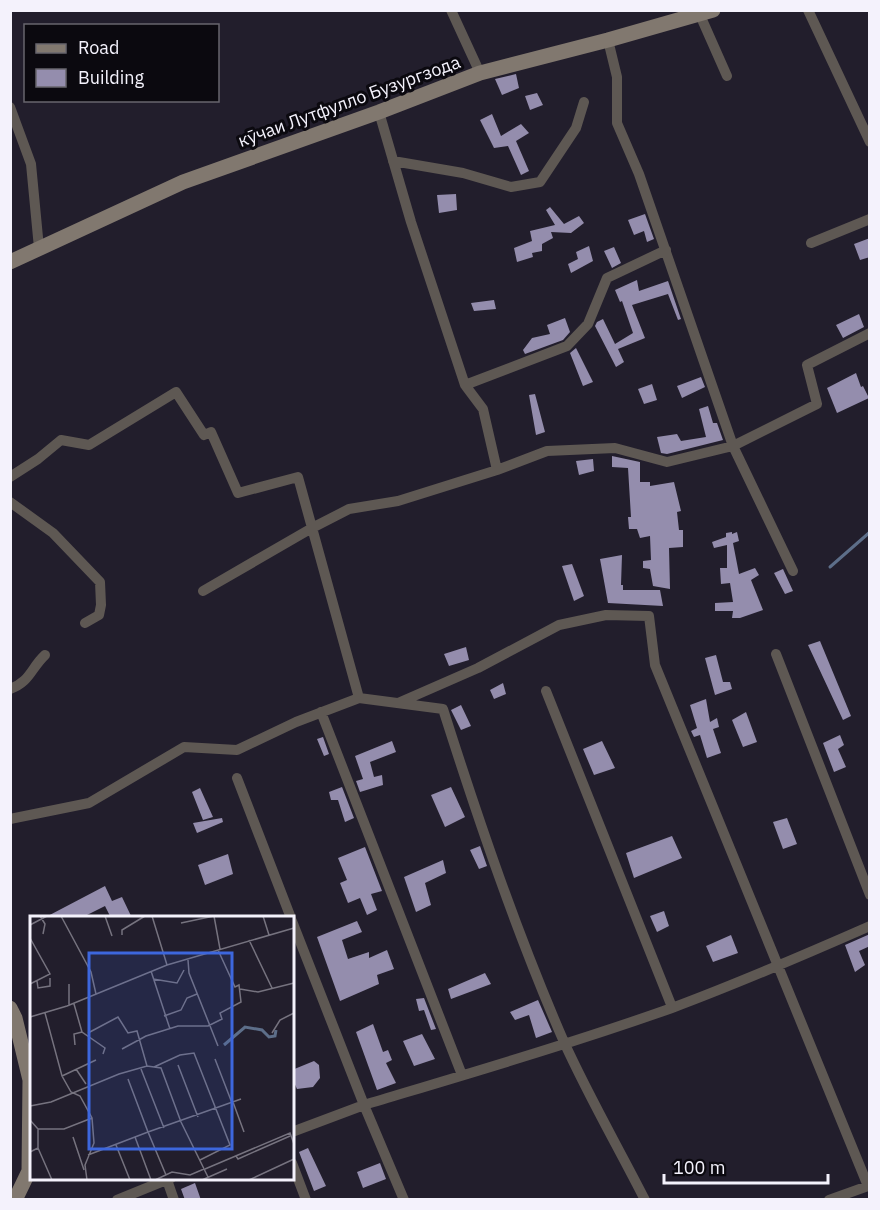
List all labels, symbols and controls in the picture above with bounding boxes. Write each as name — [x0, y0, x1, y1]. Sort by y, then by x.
legend — [24, 24, 219, 102]
text: Road — [78, 36, 119, 59]
street label: кӯчаи Лутфулло Бузургзода — [235, 50, 464, 152]
text: Building — [78, 66, 145, 89]
inset map — [30, 916, 294, 1180]
scale bar — [664, 1147, 828, 1185]
text: 100 m — [673, 1156, 725, 1179]

